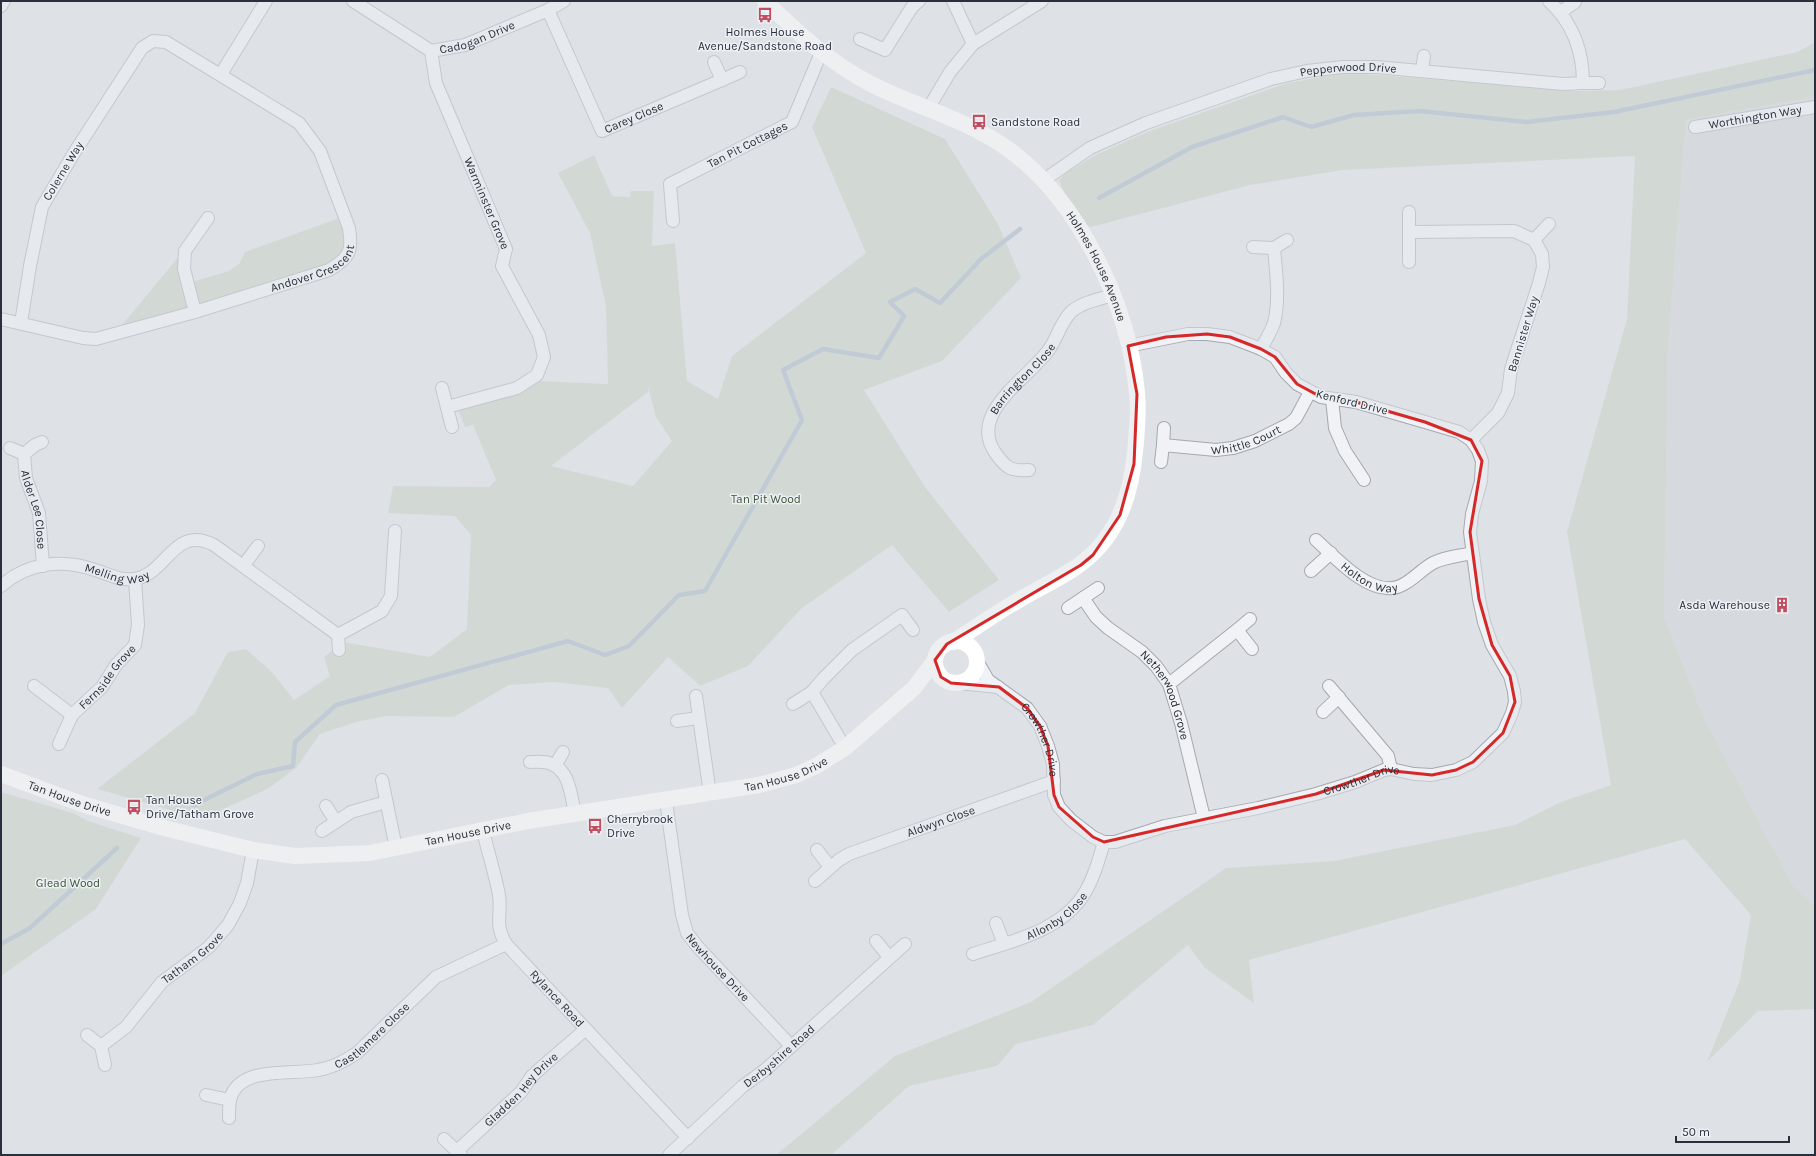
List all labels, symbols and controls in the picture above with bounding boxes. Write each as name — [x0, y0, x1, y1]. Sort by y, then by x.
bus stop icon: Holmes House Avenue/Sandstone Road — [756, 6, 774, 24]
street label: Cadogan Drive — [438, 18, 517, 56]
place label: Holmes House Avenue/Sandstone Road — [698, 25, 832, 53]
street label: Pepperwood Drive — [1298, 60, 1397, 79]
street label: Carey Close — [602, 99, 665, 136]
street label: Worthington Way — [1707, 102, 1803, 132]
bus stop icon: Sandstone Road — [970, 113, 988, 131]
place label: Sandstone Road — [991, 115, 1080, 129]
street label: Tan Pit Cottages — [705, 118, 790, 171]
street label: Colerne Way — [40, 139, 86, 203]
street label: Warminster Grove — [461, 155, 512, 251]
street label: Holmes House Avenue — [1063, 208, 1129, 323]
street label: Andover Crescent — [269, 243, 357, 295]
street label: Bannister Way — [1505, 294, 1541, 374]
street label: Barrington Close — [987, 341, 1058, 417]
street label: Kenford Drive — [1315, 386, 1389, 418]
street label: Whittle Court — [1210, 422, 1284, 458]
street label: Alder Lee Close — [18, 470, 49, 550]
park label: Tan Pit Wood — [731, 492, 801, 506]
street label: Holton Way — [1338, 559, 1399, 595]
street label: Melling Way — [83, 560, 152, 587]
building icon: Asda Warehouse — [1773, 596, 1791, 614]
place label: Asda Warehouse — [1679, 598, 1770, 612]
street label: Fernside Grove — [76, 642, 139, 712]
street label: Netherwood Grove — [1137, 647, 1192, 741]
street label: Crowther Drive — [1019, 699, 1060, 777]
street label: Tan House Drive — [744, 754, 830, 794]
street label: Crowther Drive — [1322, 762, 1401, 798]
street label: Tan House Drive — [26, 778, 113, 819]
place label: Tan House Drive/Tatham Grove — [146, 793, 254, 821]
bus stop icon: Tan House Drive/Tatham Grove — [125, 798, 143, 816]
street label: Aldwyn Close — [905, 803, 977, 840]
place label: Cherrybrook Drive — [607, 812, 674, 840]
bus stop icon: Cherrybrook Drive — [586, 817, 604, 835]
street label: Tan House Drive — [424, 818, 512, 849]
park label: Glead Wood — [36, 876, 100, 890]
street label: Allonby Close — [1024, 890, 1090, 943]
street label: Tatham Grove — [159, 929, 226, 987]
street label: Newhouse Drive — [683, 931, 753, 1004]
street label: Rylance Road — [527, 967, 587, 1030]
street label: Castlemere Close — [332, 1000, 412, 1072]
street label: Derbyshire Road — [741, 1022, 817, 1090]
street label: Gladden Hey Drive — [481, 1050, 561, 1129]
scale bar — [1676, 1118, 1789, 1144]
text: 50 m — [1682, 1125, 1710, 1139]

